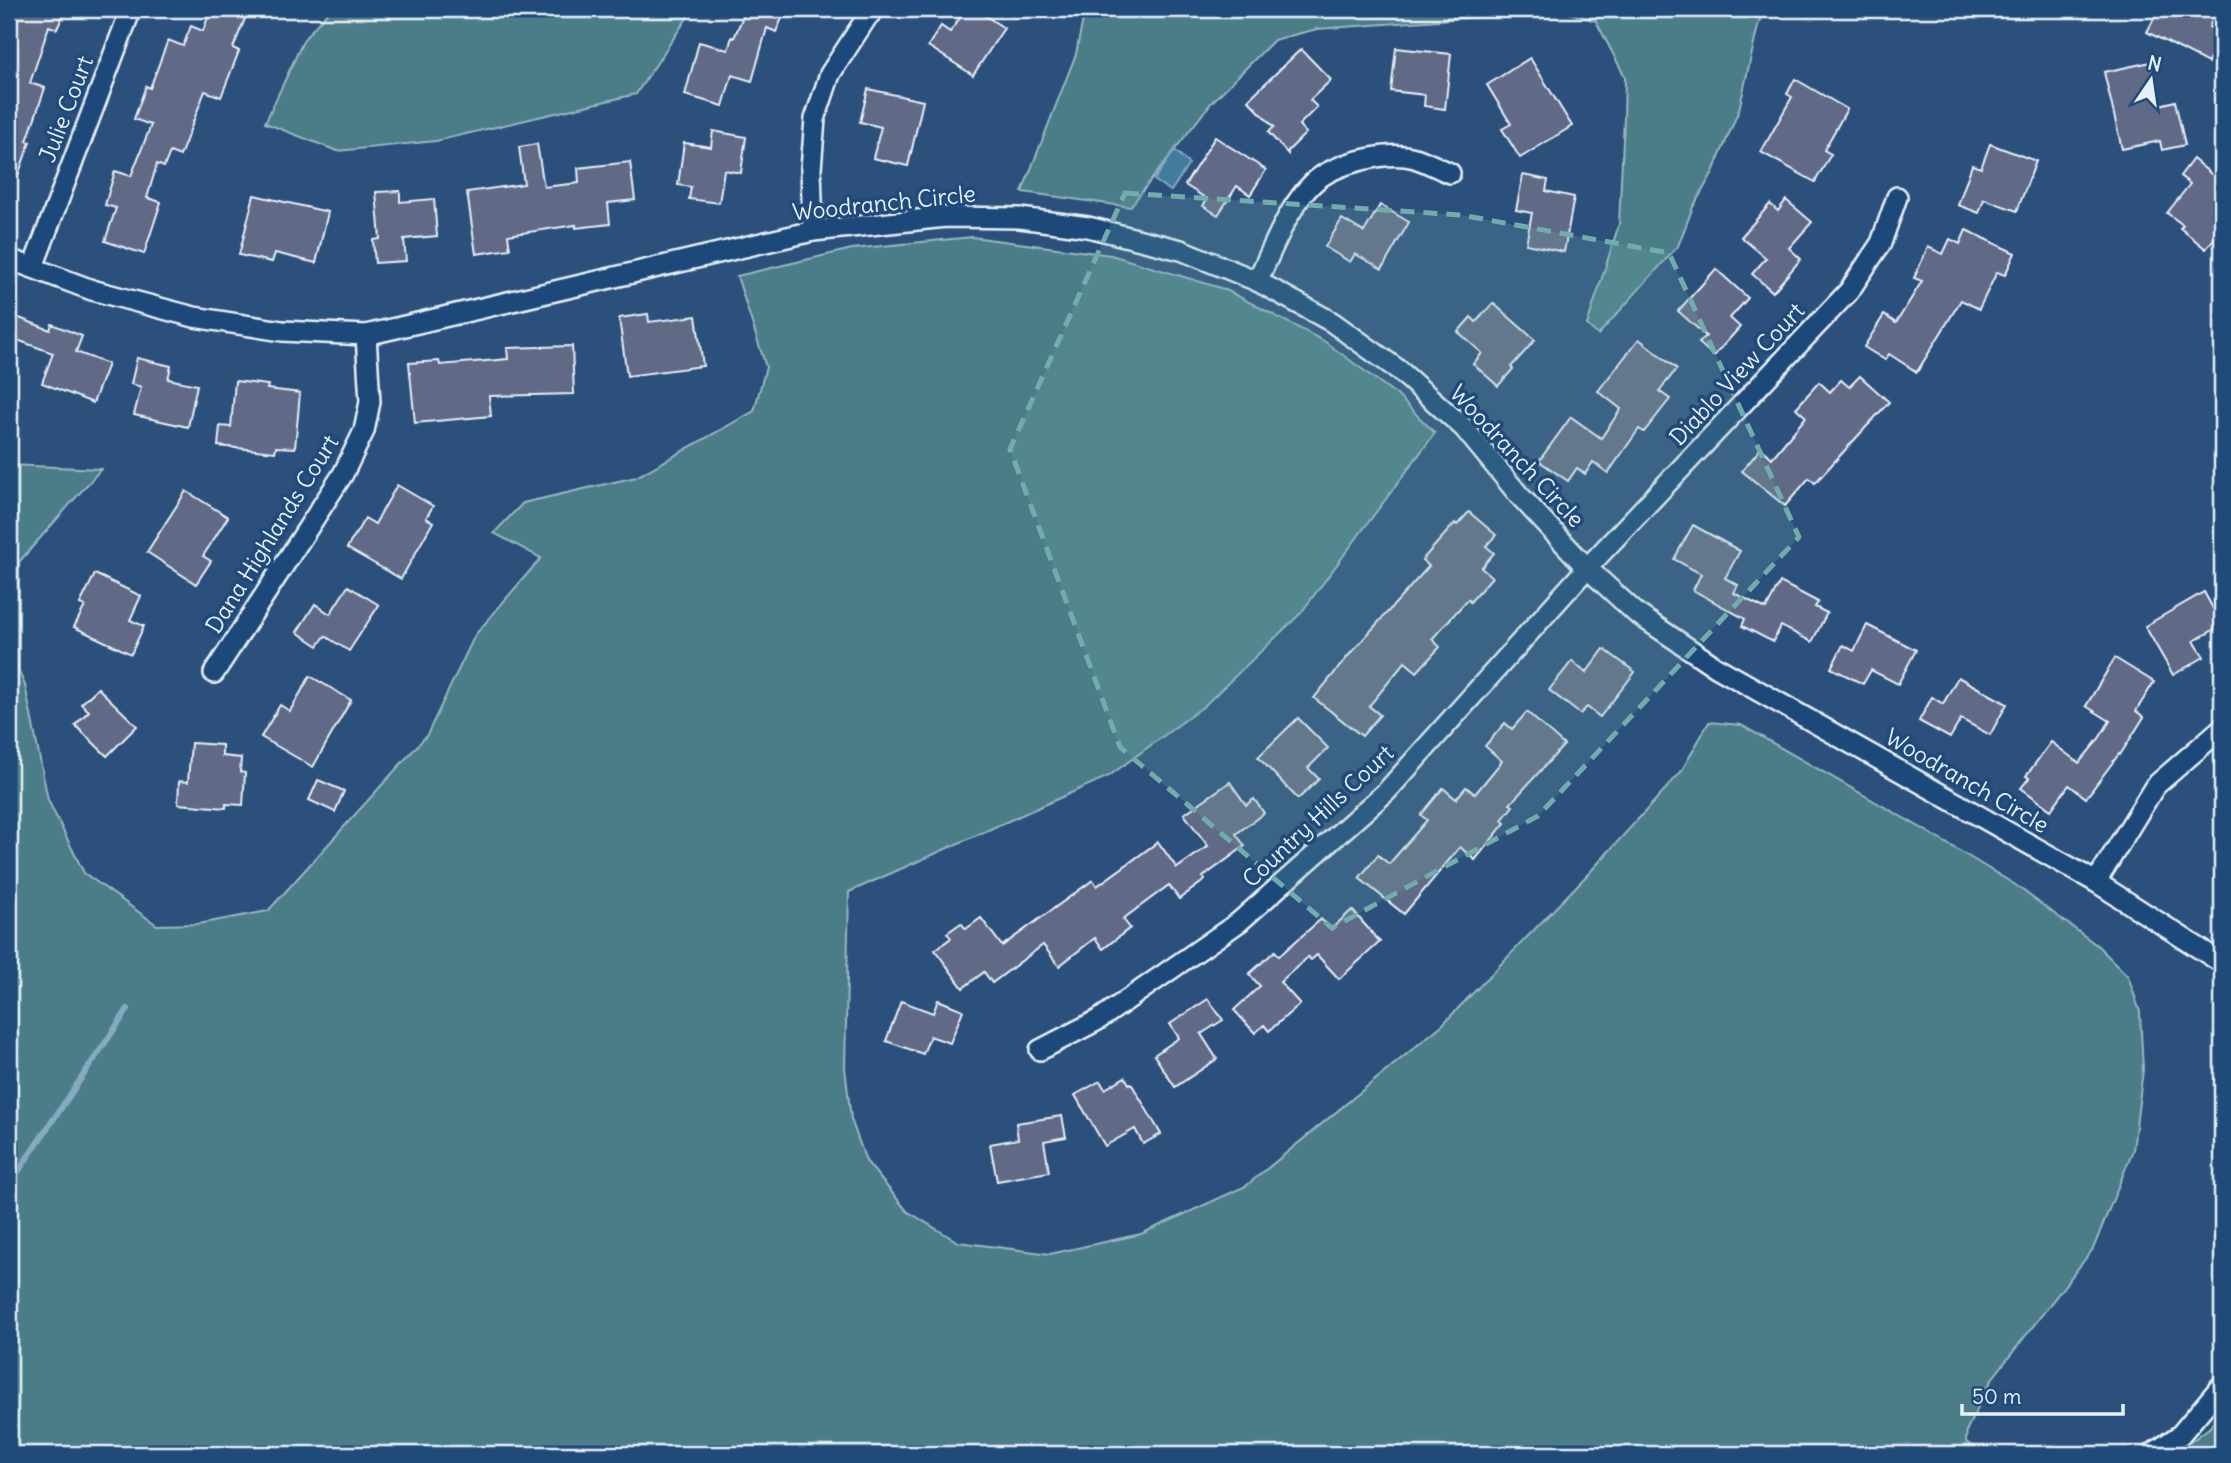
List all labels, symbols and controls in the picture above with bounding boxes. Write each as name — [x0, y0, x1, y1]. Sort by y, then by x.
north arrow — [2116, 46, 2186, 116]
text: N — [2146, 50, 2164, 77]
street label: Julie Court — [32, 51, 99, 166]
street label: Woodranch Circle — [791, 178, 977, 227]
street label: Diablo View Court — [1663, 296, 1810, 451]
street label: Woodranch Circle — [1444, 378, 1591, 533]
street label: Dana Highlands Court — [199, 429, 345, 638]
street label: Woodranch Circle — [1880, 722, 2054, 839]
street label: Country Hills Court — [1236, 738, 1400, 893]
scale bar — [1962, 1372, 2122, 1416]
text: 50 m — [1972, 1383, 2021, 1410]

